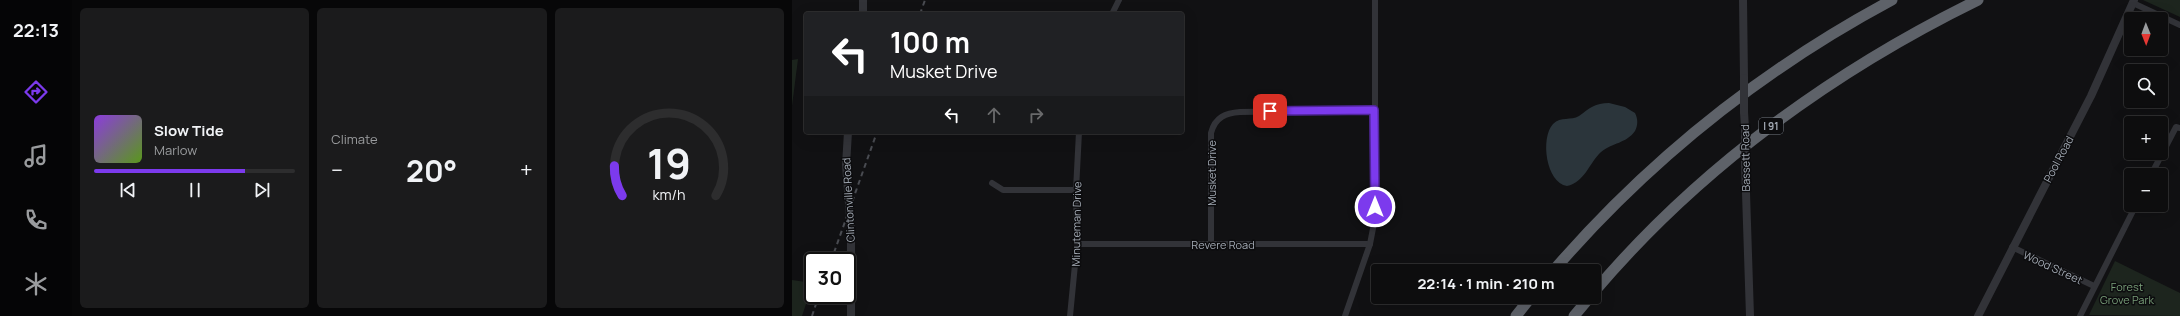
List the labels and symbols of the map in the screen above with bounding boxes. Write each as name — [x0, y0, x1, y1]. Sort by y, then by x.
north arrow — [2124, 12, 2168, 56]
pin — [1253, 94, 1287, 128]
road number: I 91 — [1759, 118, 1783, 134]
street label: Bassett Road — [1737, 124, 1753, 192]
street label: Pool Road — [2040, 133, 2076, 185]
street label: Musket Drive — [1204, 140, 1219, 206]
street label: Clintonville Road — [838, 157, 858, 243]
street label: Minuteman Drive — [1068, 181, 1084, 267]
position arrow — [1354, 186, 1396, 228]
street label: Revere Road — [1191, 237, 1255, 252]
street label: Wood Street — [2021, 247, 2085, 287]
speed limit sign: 30 — [804, 252, 856, 304]
park label: Forest Grove Park — [2100, 279, 2154, 307]

